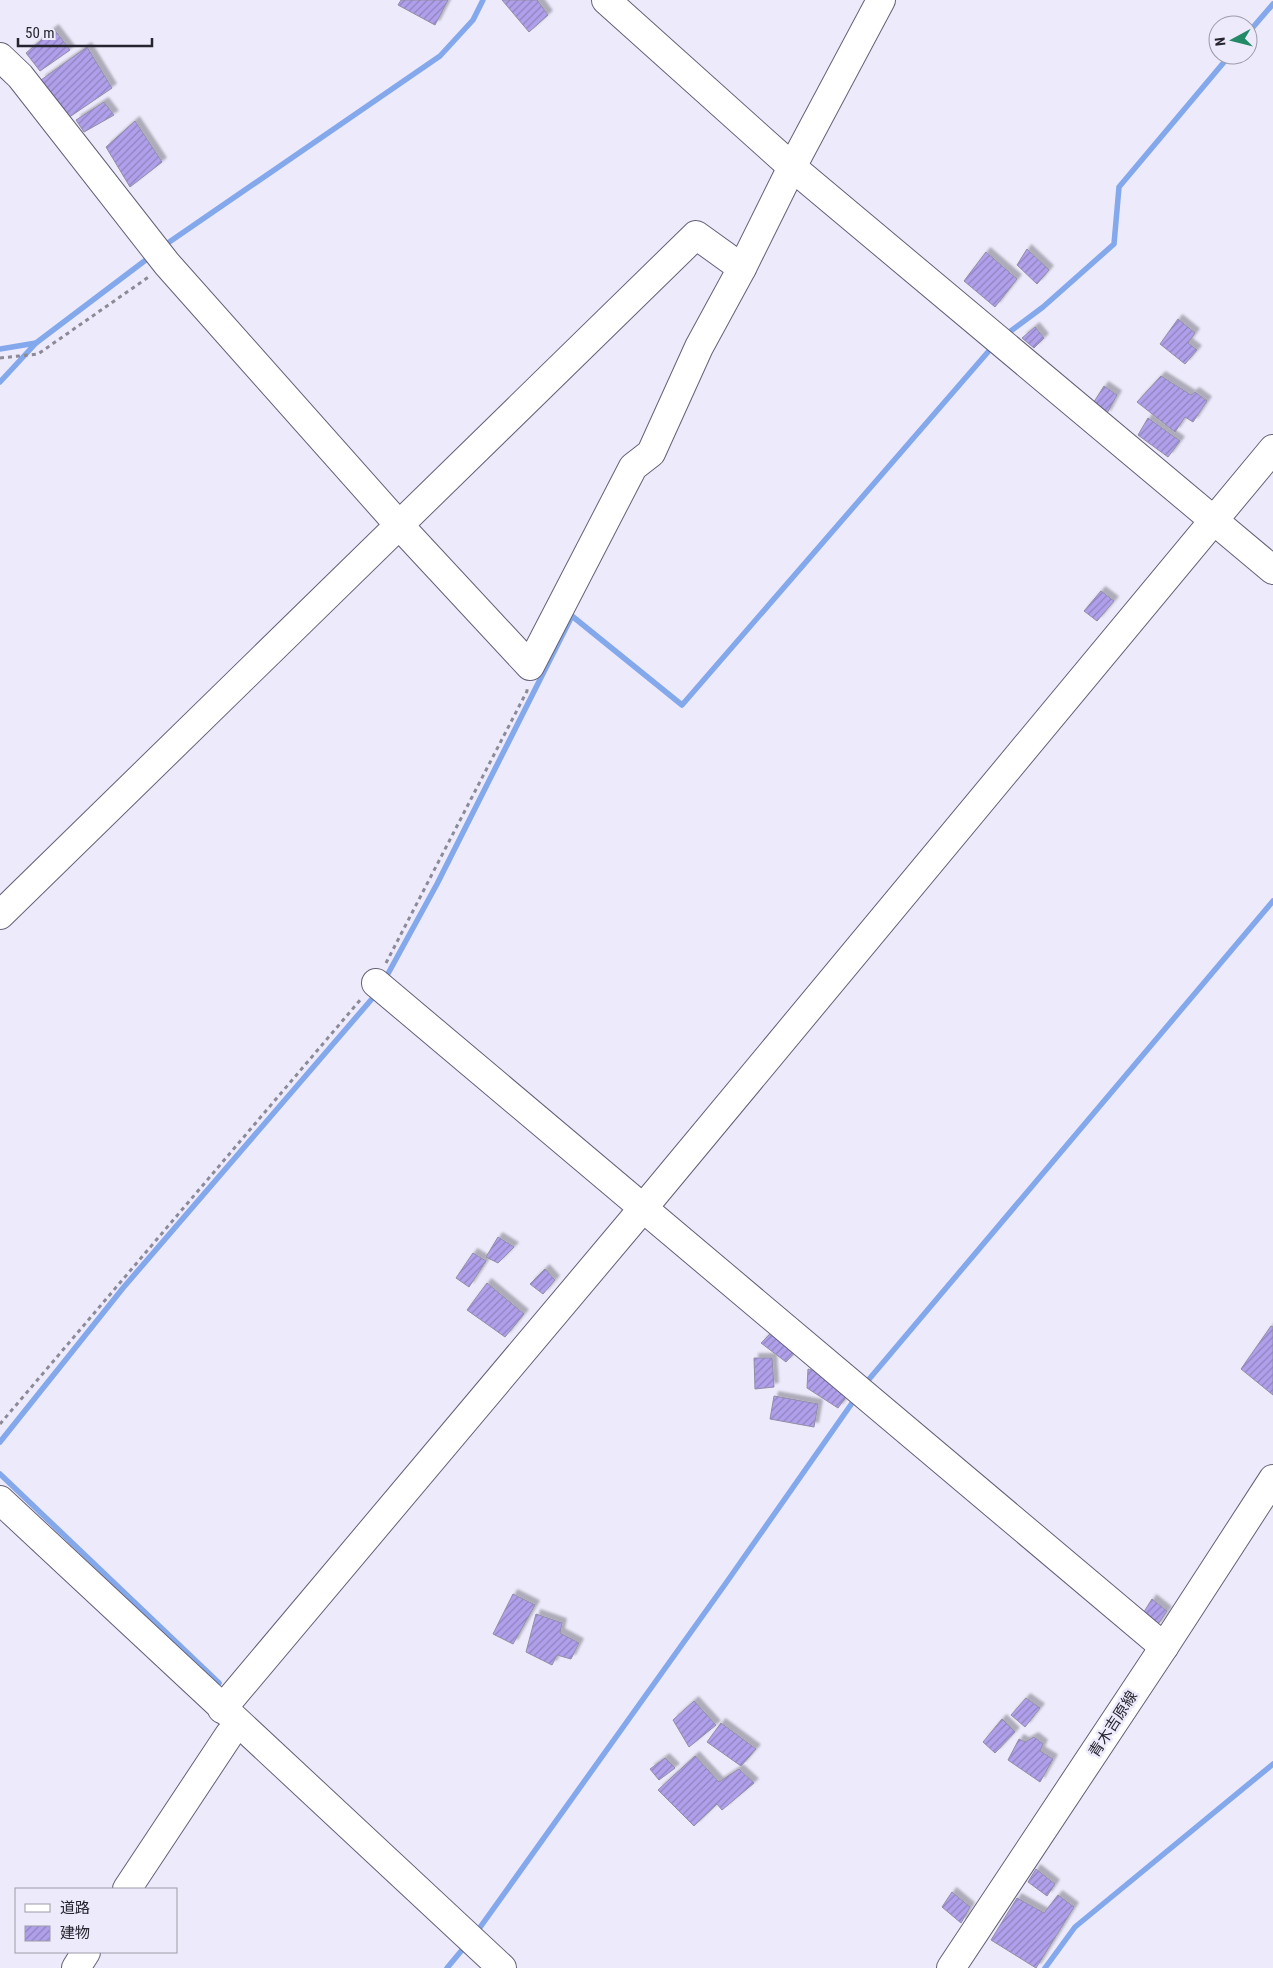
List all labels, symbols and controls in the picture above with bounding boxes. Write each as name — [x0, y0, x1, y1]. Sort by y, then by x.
scale bar — [18, 15, 151, 47]
north arrow — [1208, 15, 1258, 65]
text: 50 m — [25, 24, 55, 42]
text: N — [1212, 36, 1229, 47]
street label: 青木吉原線 — [1085, 1688, 1141, 1760]
legend — [15, 1888, 178, 1953]
text: 道路 — [60, 1899, 90, 1917]
text: 建物 — [60, 1924, 90, 1942]

